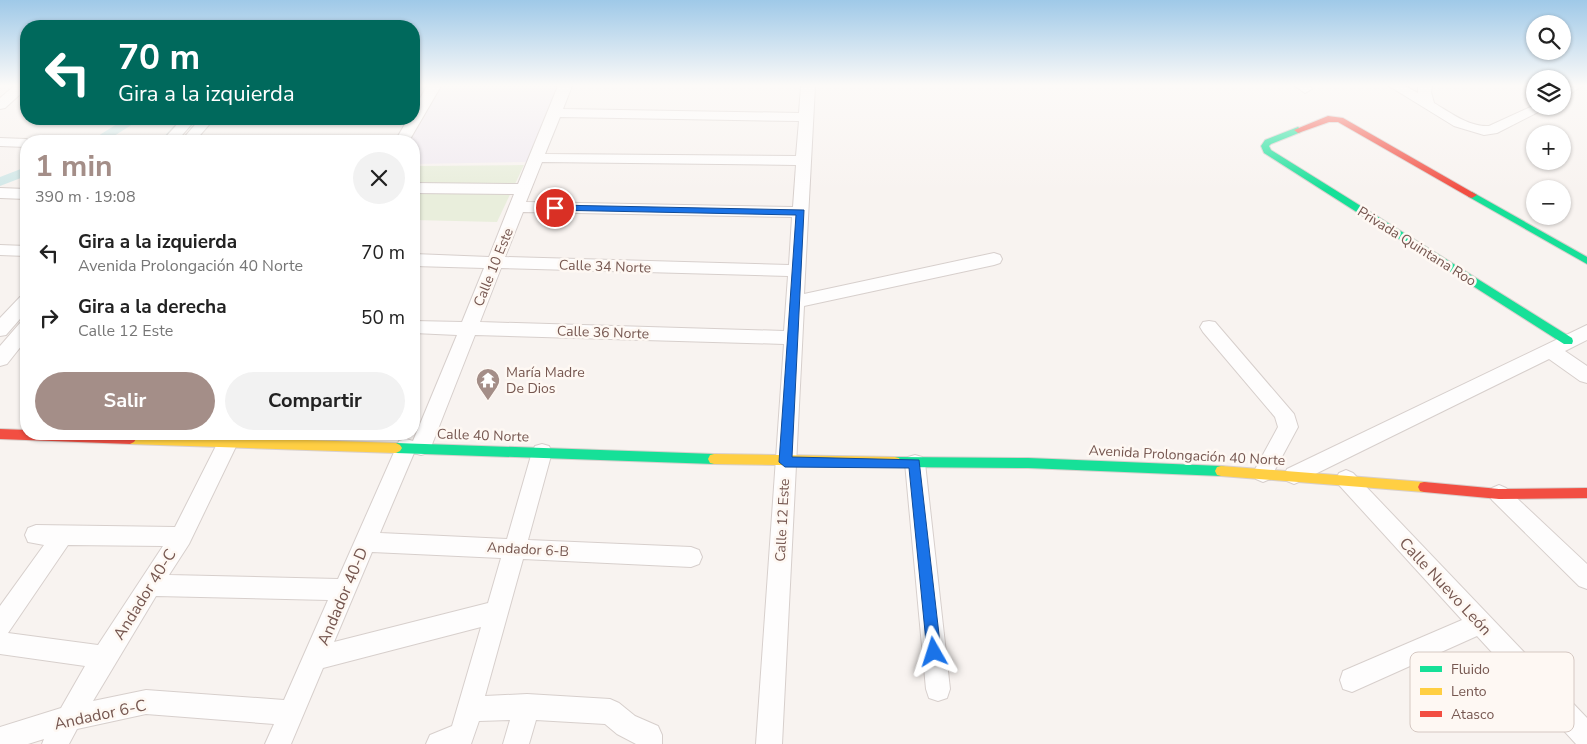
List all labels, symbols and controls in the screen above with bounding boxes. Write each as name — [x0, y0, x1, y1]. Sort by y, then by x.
map controls — [1526, 15, 1571, 225]
button: search — [1526, 15, 1571, 60]
text: 70 m — [118, 34, 200, 81]
icon: left — [35, 40, 100, 105]
button: layers — [1526, 70, 1571, 115]
text: Gira a la izquierda — [118, 79, 295, 109]
button: + — [1526, 125, 1571, 170]
text: 1 min — [35, 146, 113, 187]
button: close — [353, 152, 405, 204]
button: − — [1526, 180, 1571, 225]
text: 390 m · 19:08 — [35, 186, 136, 208]
pin — [534, 187, 576, 229]
icon: arrive — [541, 194, 569, 222]
street label: Privada Quintana Roo — [1354, 202, 1480, 291]
street label: Calle 10 Este — [469, 225, 518, 309]
text: Gira a la izquierda — [78, 229, 237, 255]
icon: left — [35, 239, 63, 267]
text: 70 m — [361, 240, 405, 266]
text: Avenida Prolongación 40 Norte — [78, 255, 303, 277]
street label: Calle 34 Norte — [559, 255, 651, 278]
text: Gira a la derecha — [78, 294, 227, 320]
icon: right — [35, 304, 63, 332]
text: 50 m — [361, 305, 405, 331]
text: Calle 12 Este — [78, 320, 173, 342]
street label: Calle 36 Norte — [557, 321, 649, 344]
place label: María Madre De Dios — [506, 363, 585, 398]
temple icon: María Madre De Dios — [475, 367, 501, 401]
button: Salir — [35, 372, 215, 430]
button: Compartir — [225, 372, 405, 430]
street label: Calle 40 Norte — [437, 424, 529, 447]
street label: Avenida Prolongación 40 Norte — [1088, 441, 1286, 470]
street label: Calle 12 Este — [771, 478, 794, 562]
street label: Calle Nuevo León — [1394, 533, 1496, 640]
street label: Andador 6-B — [486, 538, 569, 561]
street label: Andador 40-D — [312, 544, 373, 649]
street label: Andador 40-C — [108, 545, 182, 644]
position arrow — [907, 625, 959, 677]
legend — [1410, 652, 1574, 732]
text: Fluido — [1451, 660, 1490, 679]
text: Lento — [1451, 682, 1487, 701]
street label: Andador 6-C — [52, 694, 149, 735]
text: Atasco — [1451, 705, 1494, 724]

